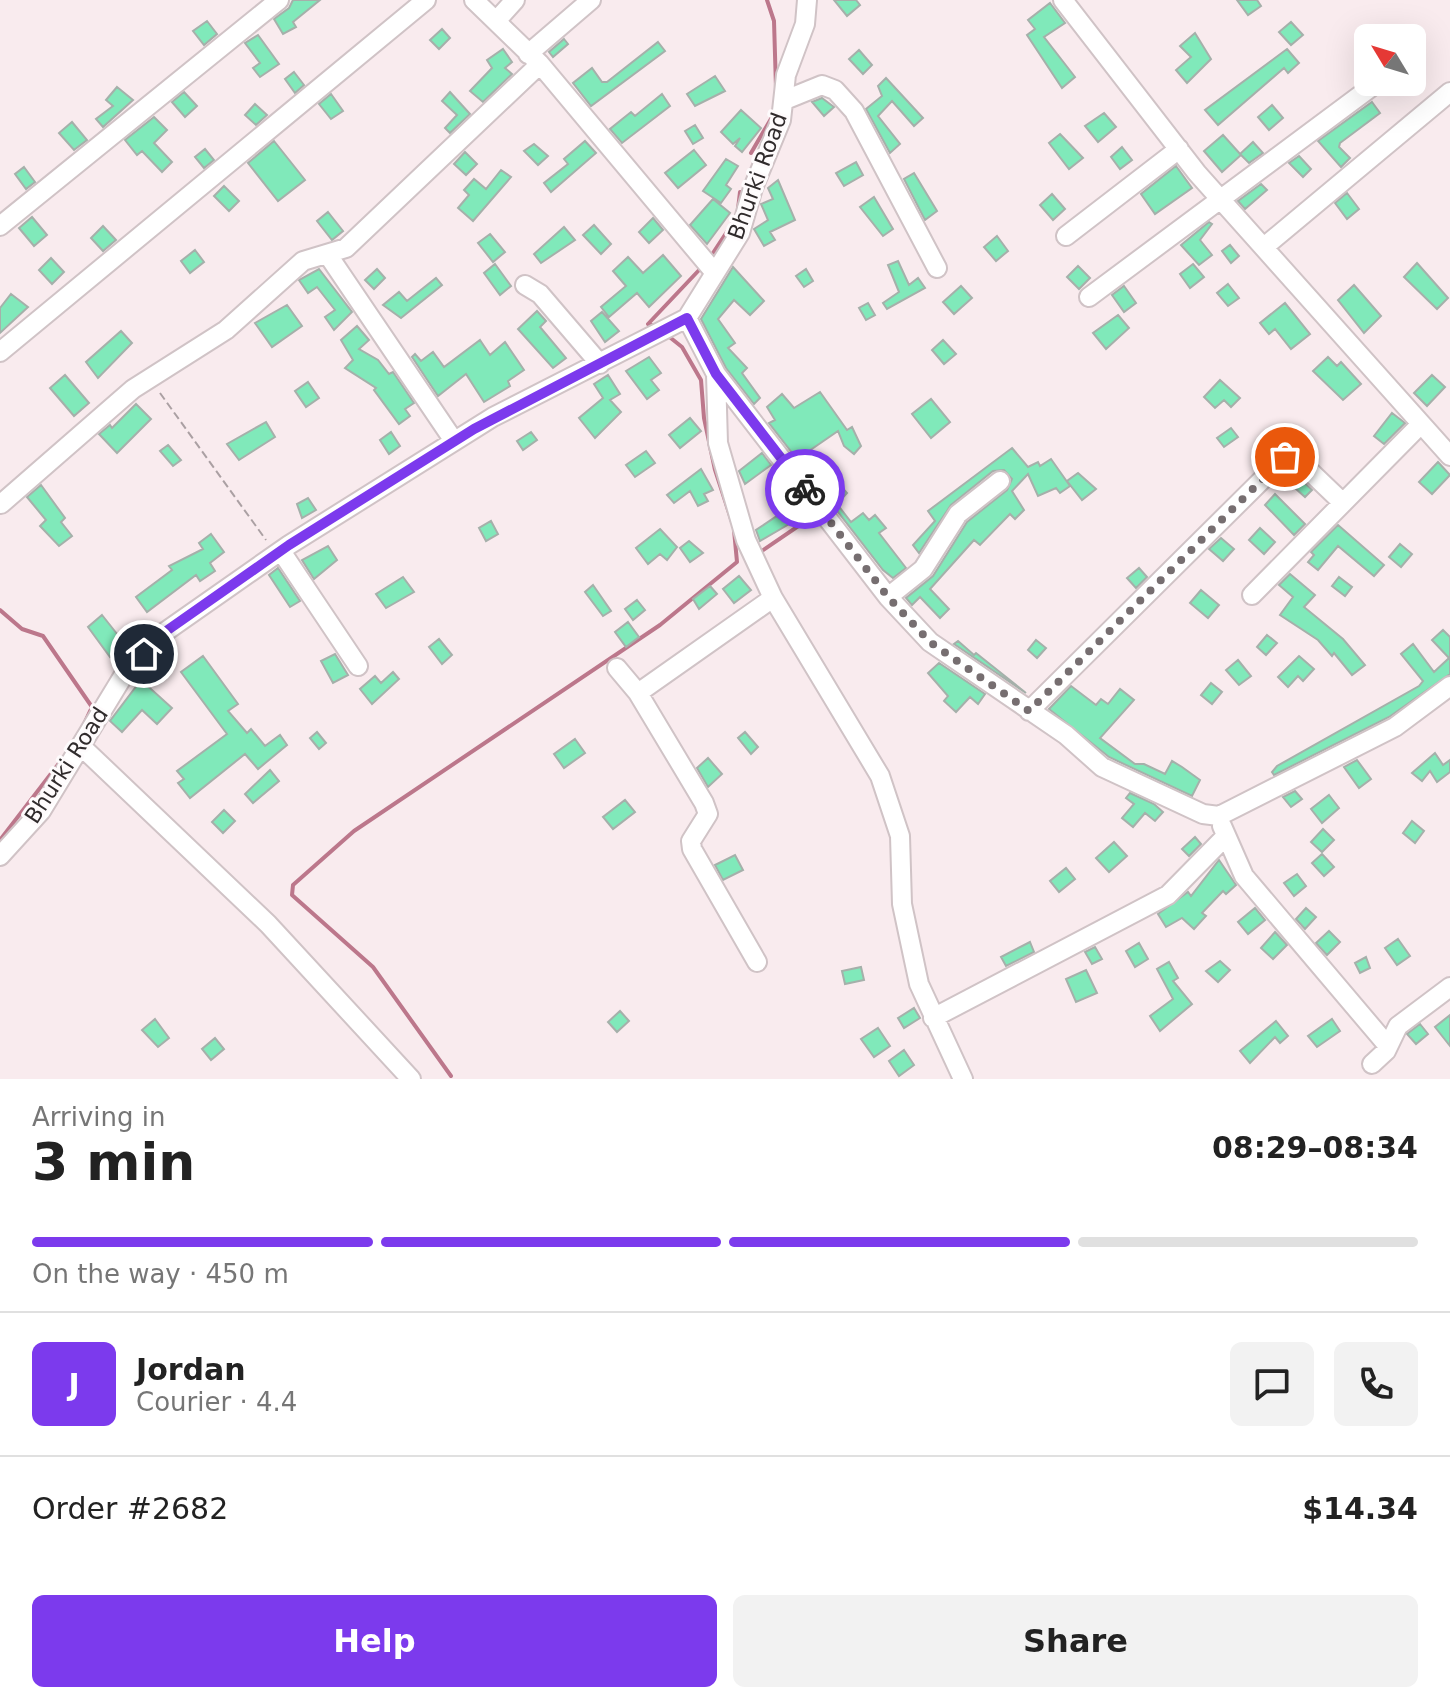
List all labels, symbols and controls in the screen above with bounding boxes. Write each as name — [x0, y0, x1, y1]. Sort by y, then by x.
north arrow — [1354, 24, 1426, 96]
map controls — [1354, 24, 1426, 96]
street label: Bhurki Road — [723, 109, 792, 243]
pin — [1251, 423, 1319, 491]
icon: bag — [1263, 435, 1307, 479]
courier — [765, 449, 845, 529]
icon: bike — [783, 467, 827, 511]
pin — [110, 620, 178, 688]
icon: home — [122, 632, 166, 676]
street label: Bhurki Road — [20, 703, 113, 828]
text: Arriving in — [32, 1102, 166, 1132]
text: 08:29–08:34 — [1212, 1130, 1418, 1165]
text: 3 min — [32, 1132, 195, 1192]
text: On the way · 450 m — [32, 1259, 289, 1289]
button: chat — [1230, 1342, 1314, 1426]
button: phone — [1334, 1342, 1418, 1426]
text: Jordan — [136, 1352, 246, 1387]
text: J — [68, 1367, 80, 1402]
text: Courier · 4.4 — [136, 1387, 297, 1417]
text: Order #2682 — [32, 1491, 228, 1526]
text: $14.34 — [1302, 1491, 1418, 1526]
button: Help — [32, 1595, 717, 1687]
button: Share — [733, 1595, 1418, 1687]

